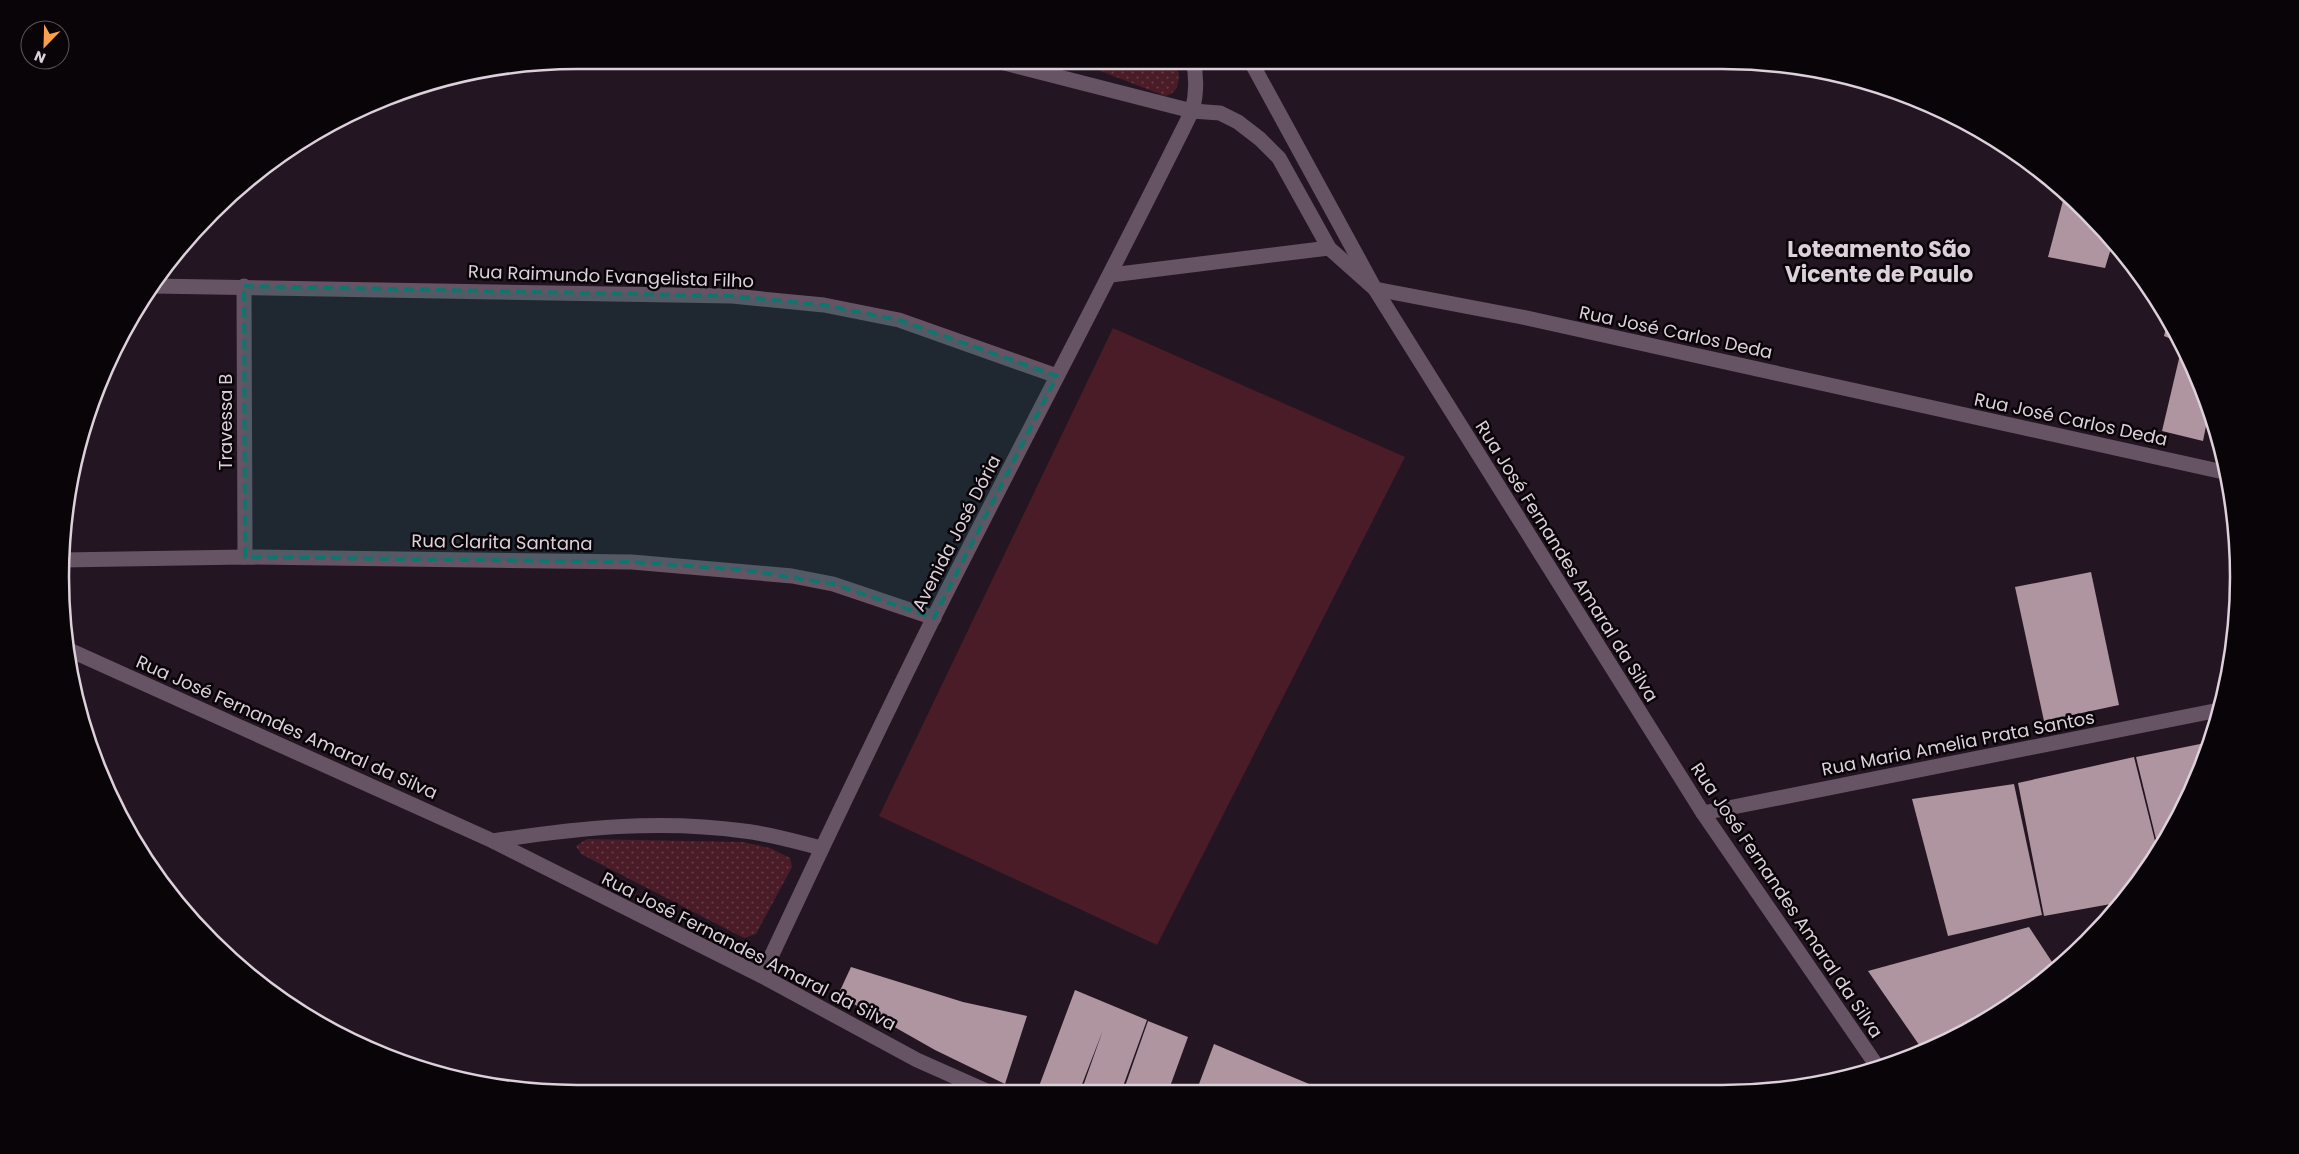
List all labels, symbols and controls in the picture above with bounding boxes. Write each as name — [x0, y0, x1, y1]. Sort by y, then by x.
north arrow — [20, 20, 70, 70]
text: N — [31, 46, 49, 68]
district label: Loteamento São Vicente de Paulo — [1785, 234, 1973, 290]
street label: Rua Raimundo Evangelista Filho — [468, 259, 754, 293]
street label: Rua José Carlos Deda — [1577, 299, 1775, 365]
street label: Travessa B — [213, 374, 238, 470]
street label: Rua José Carlos Deda — [1972, 386, 2170, 452]
street label: Rua José Fernandes Amaral da Silva — [1470, 416, 1664, 706]
street label: Avenida José Dória — [906, 450, 1006, 616]
street label: Rua Clarita Santana — [411, 528, 593, 556]
street label: Rua José Fernandes Amaral da Silva — [132, 649, 442, 805]
street label: Rua Maria Amelia Prata Santos — [1819, 704, 2097, 782]
street label: Rua José Fernandes Amaral da Silva — [1685, 757, 1889, 1043]
street label: Rua José Fernandes Amaral da Silva — [597, 866, 901, 1036]

